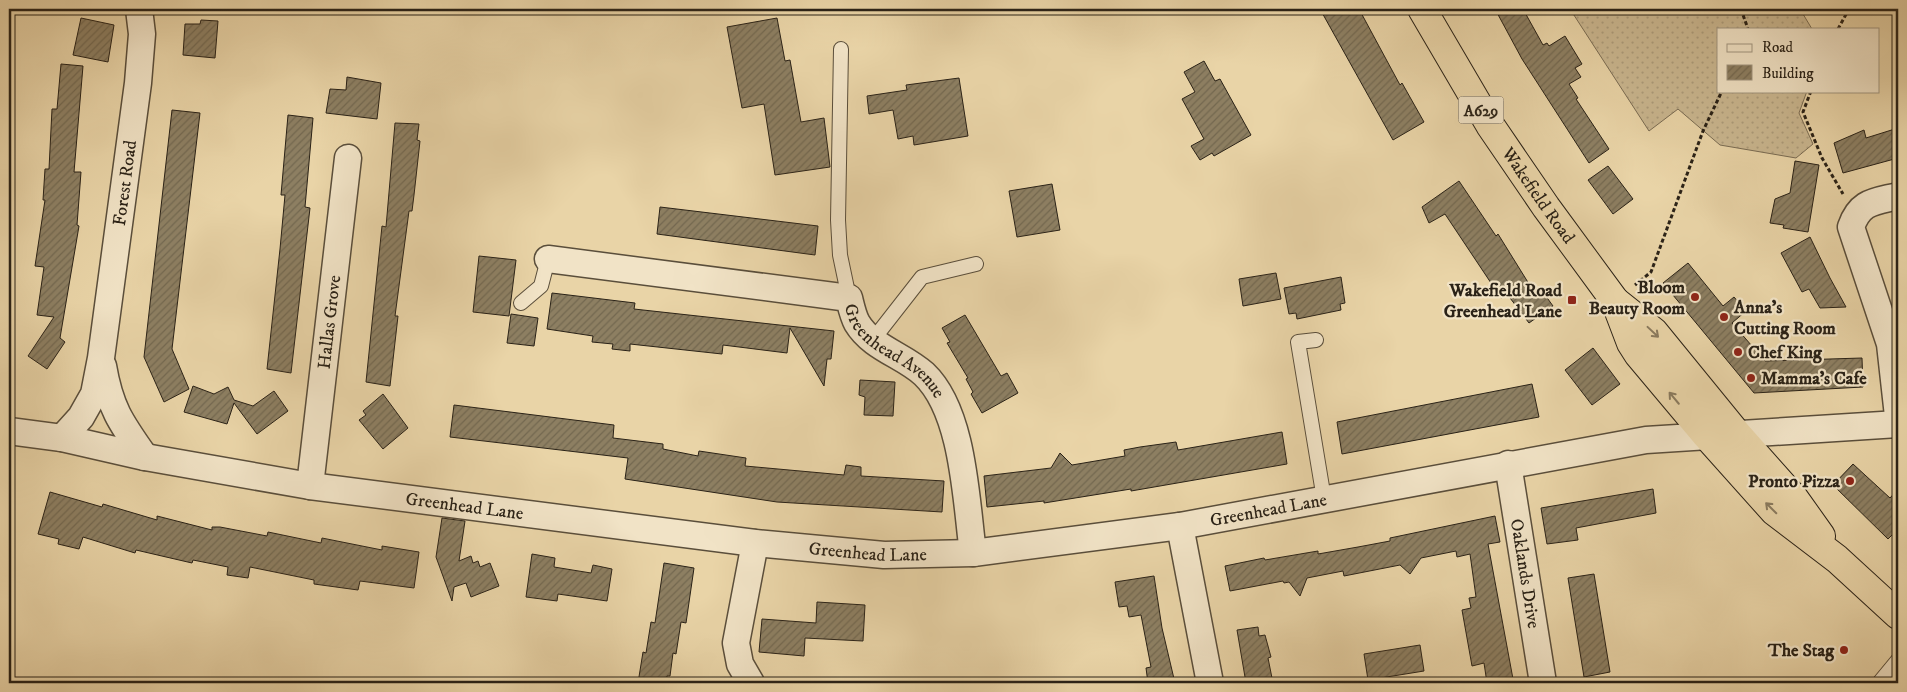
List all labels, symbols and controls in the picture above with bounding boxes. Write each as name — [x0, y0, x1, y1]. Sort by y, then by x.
legend — [1717, 28, 1880, 92]
text: Road — [1762, 38, 1794, 57]
text: Building — [1762, 64, 1814, 83]
road number: A629 — [1458, 96, 1504, 124]
street label: Forest Road — [109, 139, 142, 227]
street label: Wakefield Road — [1496, 143, 1579, 248]
street label: Hallas Grove — [314, 274, 346, 370]
place label: Bloom Beauty Room — [1589, 277, 1685, 320]
place label: Wakefield Road Greenhead Lane — [1444, 280, 1563, 323]
marker: Bloom Beauty Room — [1689, 291, 1701, 303]
marker: Wakefield Road Greenhead Lane — [1566, 294, 1578, 306]
place label: Anna's Cutting Room — [1733, 297, 1836, 340]
street label: Greenhead Avenue — [839, 301, 949, 402]
marker: Anna's Cutting Room — [1718, 311, 1730, 323]
one-way arrow — [1646, 326, 1659, 338]
place label: Chef King — [1748, 342, 1823, 364]
marker: Chef King — [1732, 346, 1744, 358]
place label: Mamma's Cafe — [1761, 368, 1867, 390]
marker: Mamma's Cafe — [1745, 372, 1757, 384]
one-way arrow — [1669, 392, 1680, 405]
place label: Pronto Pizza — [1748, 471, 1840, 493]
marker: Pronto Pizza — [1844, 475, 1856, 487]
street label: Greenhead Lane — [404, 488, 525, 525]
street label: Greenhead Lane — [1208, 489, 1329, 532]
one-way arrow — [1765, 502, 1777, 514]
street label: Oaklands Drive — [1505, 517, 1544, 630]
street label: Greenhead Lane — [808, 538, 927, 567]
place label: The Stag — [1767, 640, 1835, 662]
marker: The Stag — [1838, 644, 1850, 656]

